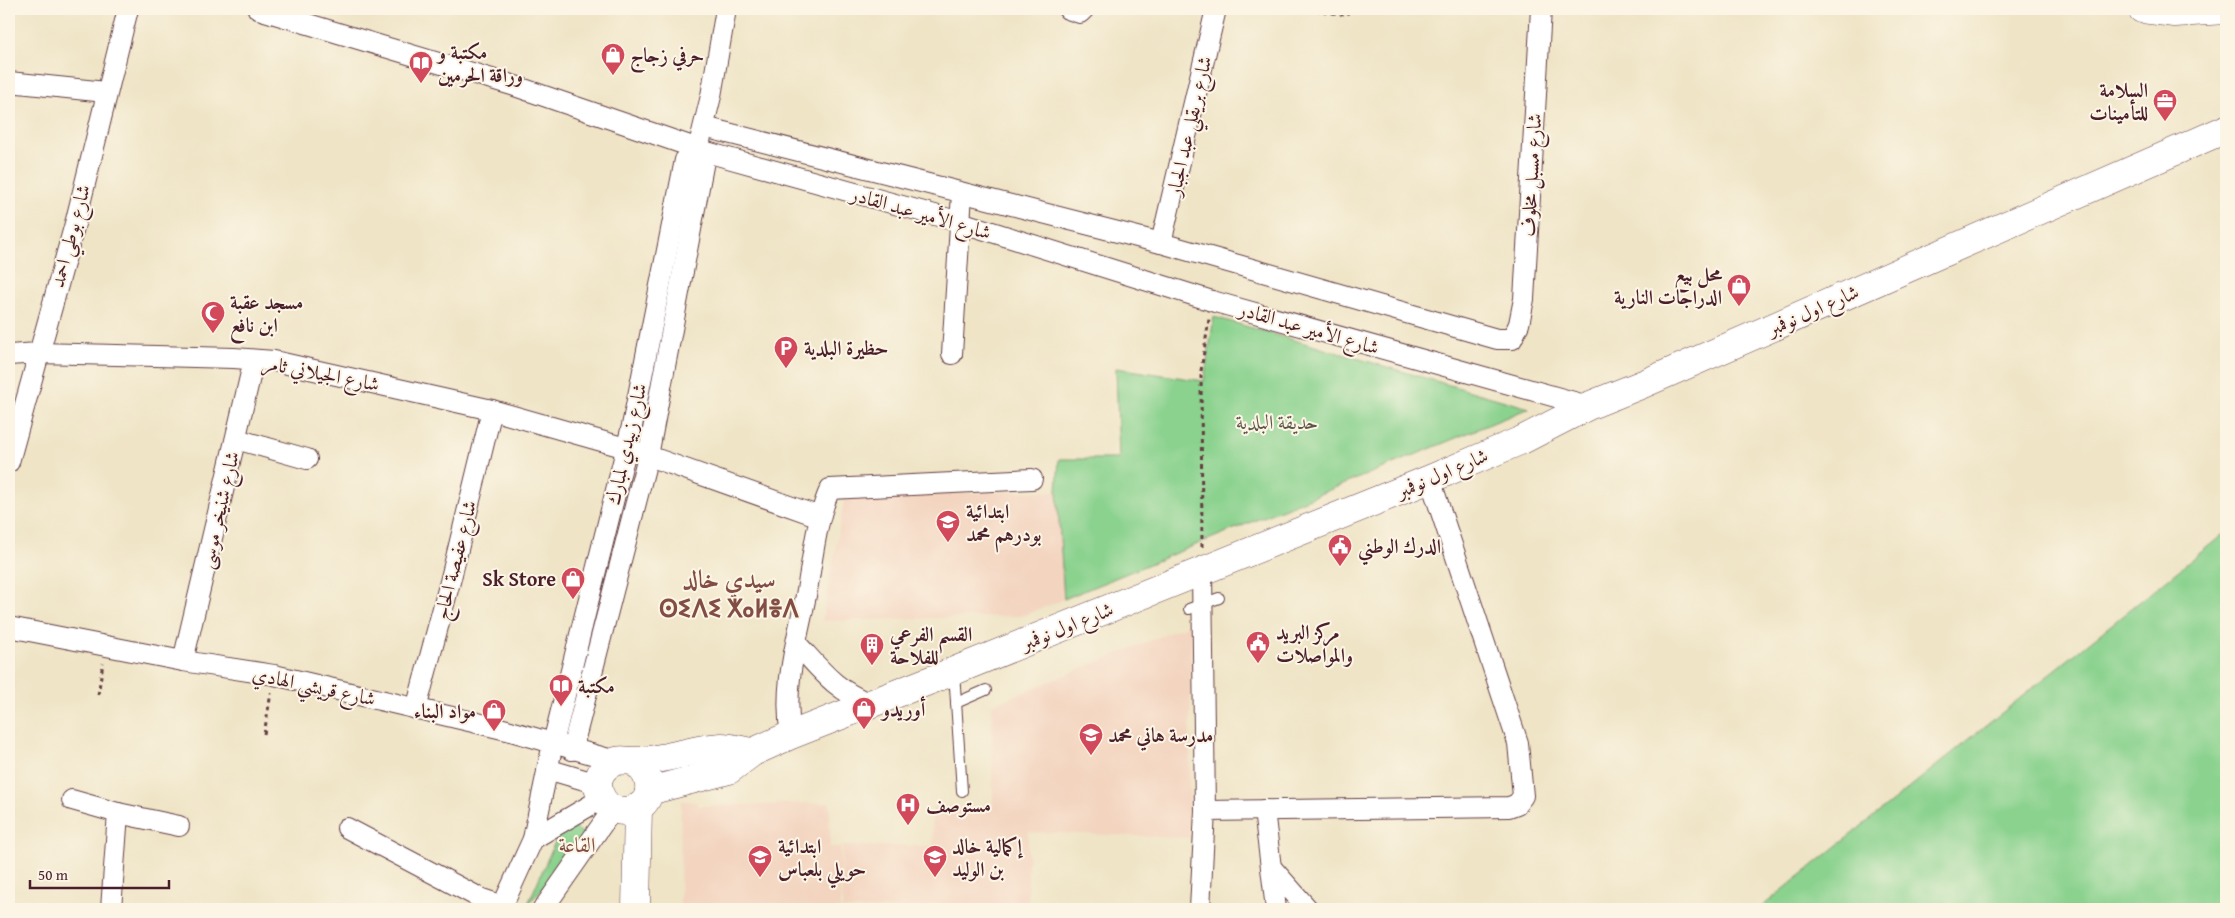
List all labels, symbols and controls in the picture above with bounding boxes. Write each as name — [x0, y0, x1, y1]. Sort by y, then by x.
place label: مكتبة و وراقة الحرمين — [436, 37, 523, 89]
place label: حرفي زجاج — [630, 40, 704, 74]
shop icon: حرفي زجاج — [600, 42, 626, 76]
library icon: مكتبة و وراقة الحرمين — [408, 50, 434, 84]
street label: شارع بريقلي عبد الجبار — [1158, 53, 1225, 202]
place label: السلامة للتأمينات — [2089, 75, 2148, 127]
office icon: السلامة للتأمينات — [2152, 88, 2178, 122]
street label: شارع مسبل مخلوف — [1513, 112, 1552, 238]
street label: شارع الأمير عبد القادر — [845, 178, 995, 250]
street label: شارع بوطي احمد — [42, 181, 102, 292]
place label: محل بيع الدراجات النارية — [1614, 259, 1723, 311]
shop icon: محل بيع الدراجات النارية — [1726, 273, 1752, 307]
street label: شارع اول نوفمبر — [1761, 276, 1865, 347]
place label: مسجد عقبة ابن نافع — [230, 287, 303, 344]
street label: شارع الأمير عبد القادر — [1233, 293, 1383, 365]
mosque icon: مسجد عقبة ابن نافع — [200, 300, 226, 334]
place label: حظيرة البلدية — [804, 333, 888, 362]
parking icon: حظيرة البلدية — [773, 335, 799, 369]
street label: شارع الجيلاني ثامر — [259, 347, 382, 402]
street label: شارع زبيدي لمبارك — [597, 380, 657, 508]
park label: حديقة البلدية — [1236, 407, 1318, 436]
street label: شارع اول نوفمبر — [1389, 440, 1494, 509]
street label: شارع شنيخر موسى — [191, 448, 250, 572]
place label: ابتدائية بودرهم محمد — [966, 496, 1042, 553]
street label: شارع عفيصة الحاج — [426, 497, 487, 624]
school or university icon: ابتدائية بودرهم محمد — [935, 509, 961, 543]
place label: الدرك الوطني — [1358, 531, 1441, 566]
public building icon: الدرك الوطني — [1327, 533, 1353, 567]
district label: سيدي خالد ⵙⵉⴷⵉ ⵅⴰⵍⴻⴷ — [659, 561, 799, 626]
place label: Sk Store — [482, 564, 556, 593]
shop icon: Sk Store — [560, 566, 586, 600]
street label: شارع اول نوفمبر — [1014, 594, 1119, 662]
place label: مركز البريد والمواصلات — [1276, 617, 1353, 669]
place label: القسم الفرعي للفلاحة — [889, 619, 972, 671]
public building icon: مركز البريد والمواصلات — [1245, 630, 1271, 664]
building icon: القسم الفرعي للفلاحة — [859, 632, 885, 666]
street label: شارع قريشي الهادي — [249, 658, 378, 718]
place label: مكتبة — [578, 671, 615, 700]
library icon: مكتبة — [548, 673, 574, 707]
place label: أوريدو — [880, 694, 926, 723]
place label: مواد البناء — [414, 696, 476, 725]
shop icon: أوريدو — [851, 696, 877, 730]
shop icon: مواد البناء — [481, 698, 507, 732]
place label: مدرسة هاني محمد — [1108, 720, 1213, 751]
school or university icon: مدرسة هاني محمد — [1078, 722, 1104, 756]
place label: مستوصف — [926, 790, 991, 819]
hospital icon: مستوصف — [895, 792, 921, 826]
district label: القاعة — [558, 829, 596, 860]
place label: ابتدائية حويلي بلعباس — [778, 831, 866, 889]
place label: إكمالية خالد بن الوليد — [952, 831, 1024, 883]
school or university icon: ابتدائية حويلي بلعباس — [747, 844, 773, 878]
school or university icon: إكمالية خالد بن الوليد — [922, 844, 948, 878]
scale bar — [30, 858, 169, 890]
text: 50 m — [38, 864, 69, 885]

